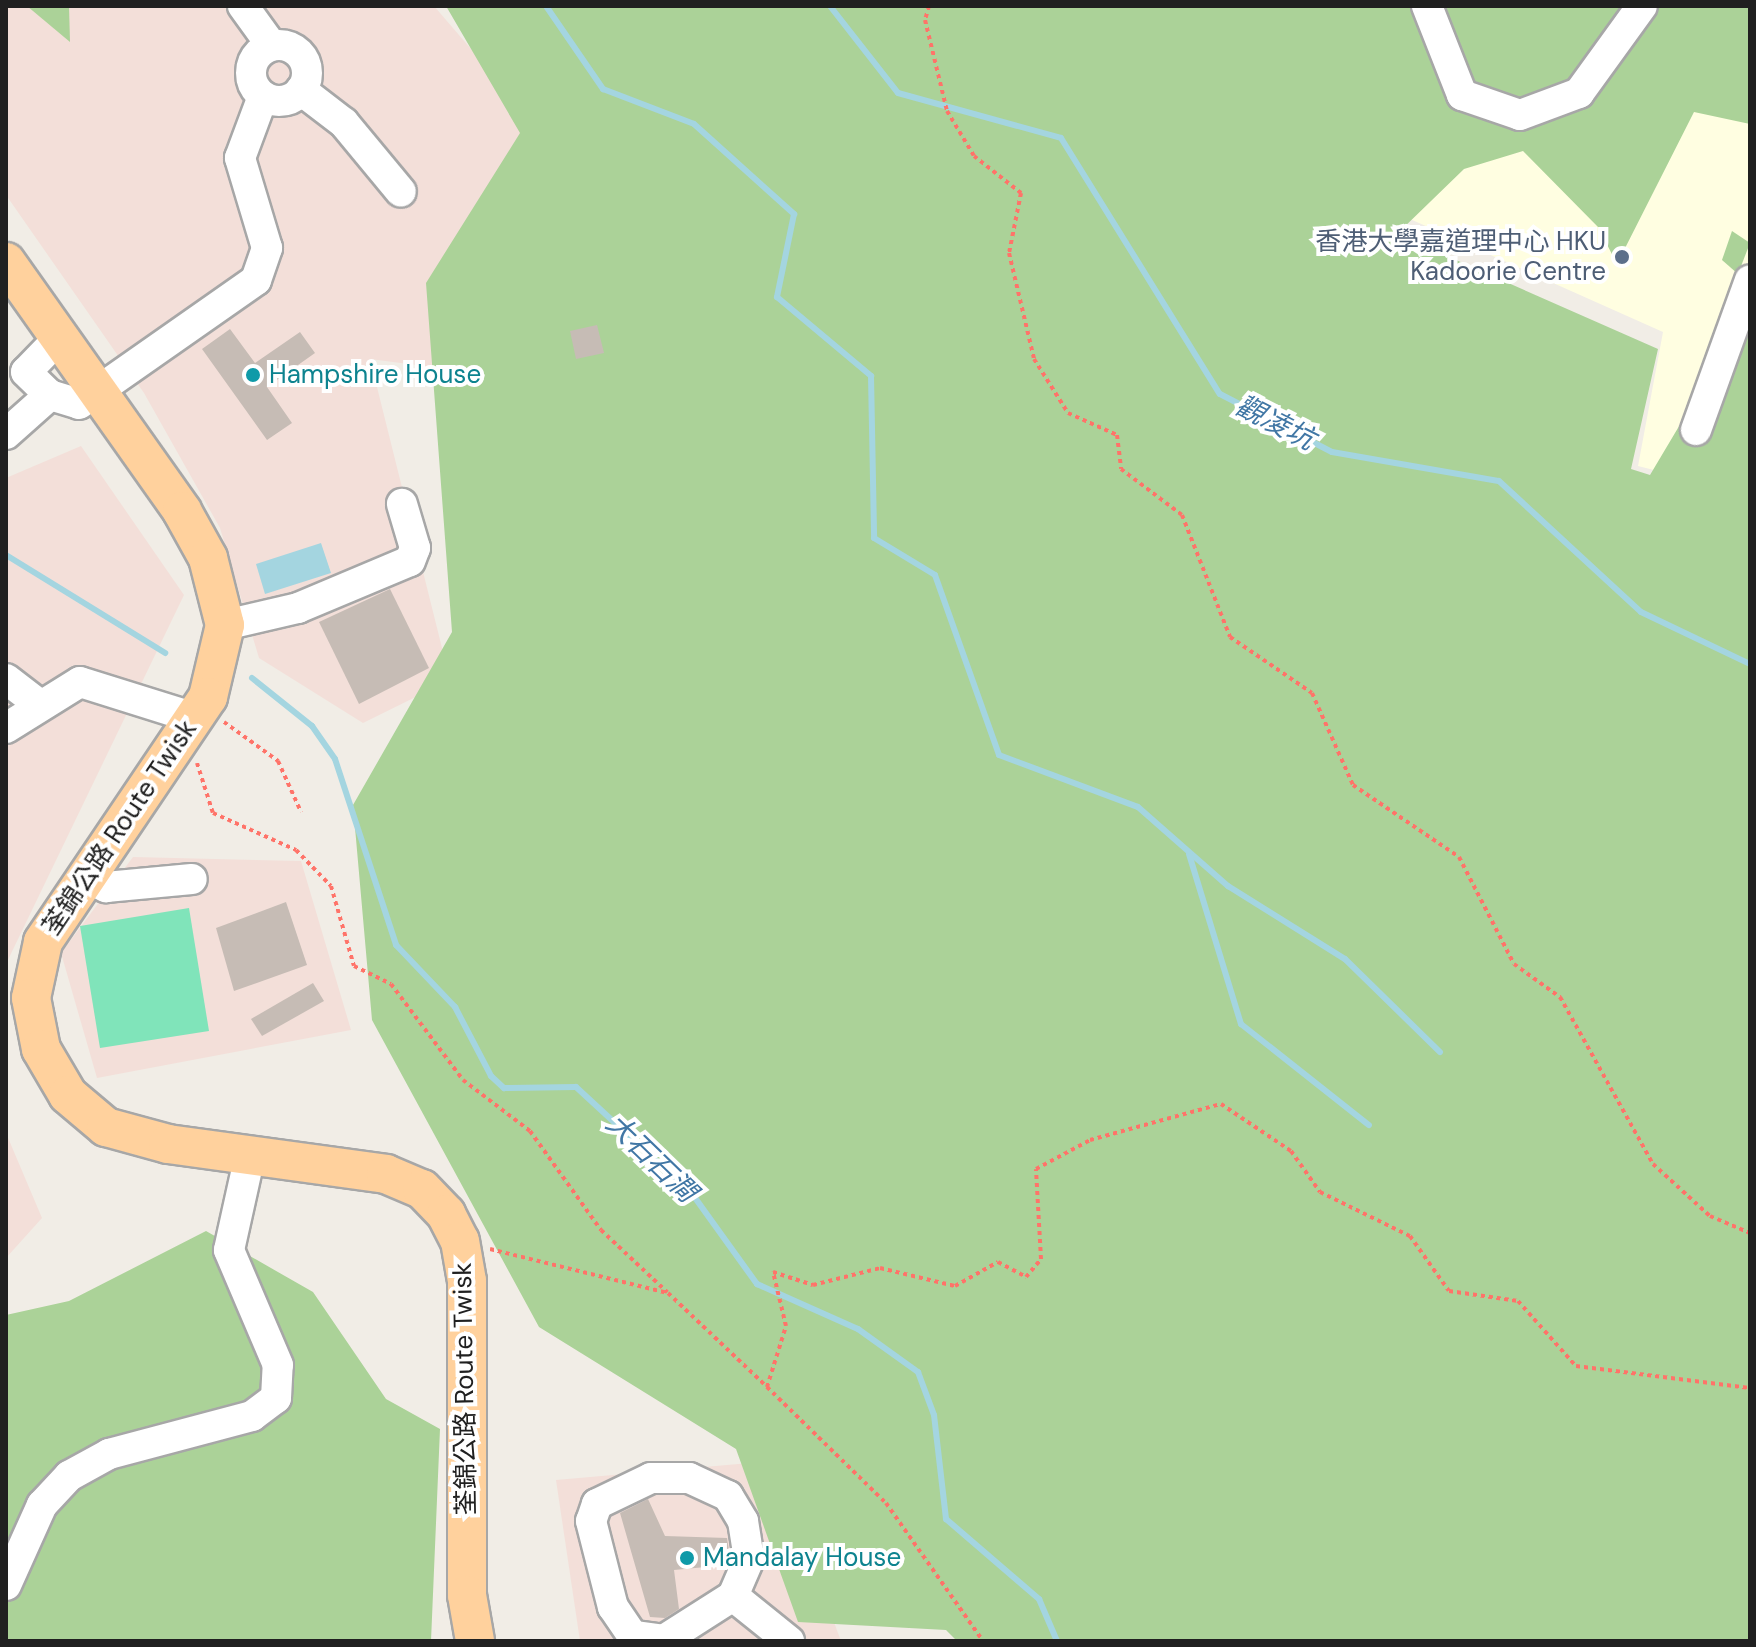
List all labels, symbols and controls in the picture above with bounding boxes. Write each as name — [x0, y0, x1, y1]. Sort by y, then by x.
place label: 香港大學嘉道理中心 HKU Kadoorie Centre — [1315, 226, 1606, 288]
marker: 香港大學嘉道理中心 HKU Kadoorie Centre — [1613, 248, 1631, 266]
place label: Hampshire House — [269, 359, 481, 391]
marker: Hampshire House — [244, 366, 262, 384]
water label: 觀凌坑 — [1230, 389, 1320, 457]
street label: 荃錦公路 Route Twisk — [36, 714, 204, 942]
water label: 大石石澗 — [599, 1107, 703, 1209]
street label: 荃錦公路 Route Twisk — [447, 1262, 483, 1516]
place label: Mandalay House — [703, 1542, 901, 1574]
marker: Mandalay House — [678, 1549, 696, 1567]

